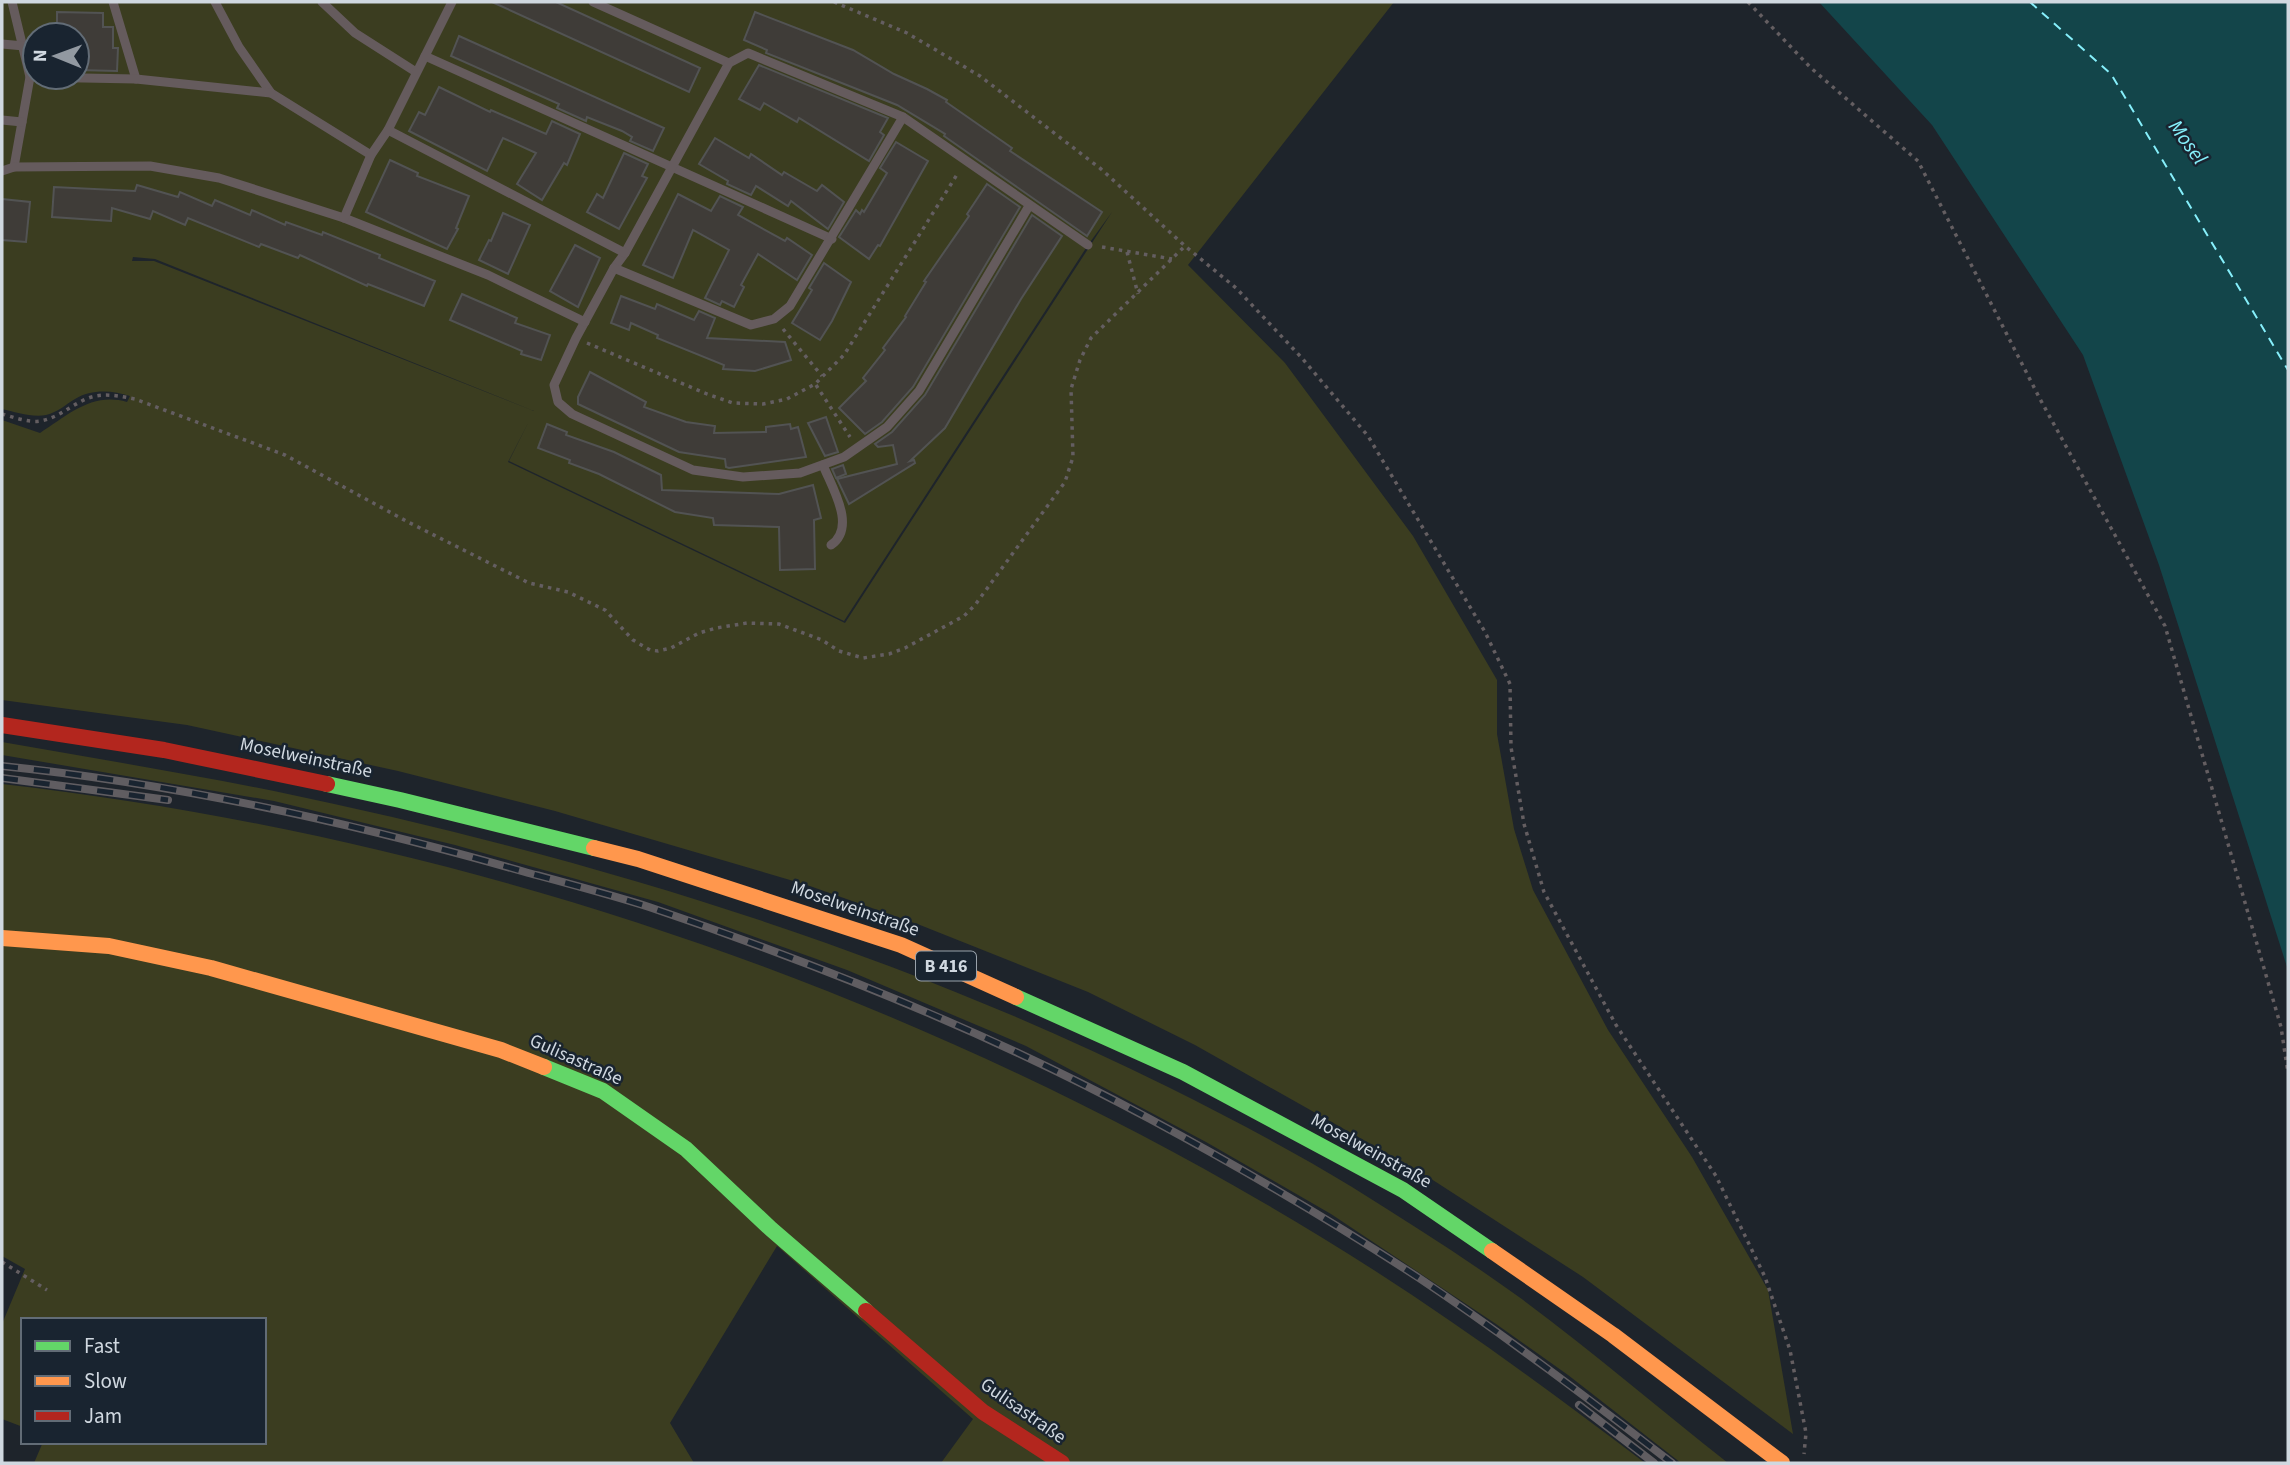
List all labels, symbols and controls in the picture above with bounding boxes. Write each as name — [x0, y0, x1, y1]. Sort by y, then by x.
north arrow — [21, 21, 91, 91]
text: N — [27, 49, 54, 62]
water label: Mosel — [2161, 113, 2215, 171]
street label: Moselweinstraße — [237, 731, 375, 785]
street label: Moselweinstraße — [787, 874, 923, 944]
road number: B 416 — [916, 951, 976, 981]
street label: Gulisastraße — [525, 1027, 627, 1093]
street label: Moselweinstraße — [1306, 1107, 1436, 1195]
legend — [21, 1318, 266, 1444]
text: Fast — [84, 1331, 120, 1361]
text: Slow — [84, 1366, 127, 1396]
street label: Gulisastraße — [975, 1371, 1071, 1451]
text: Jam — [84, 1401, 122, 1431]

